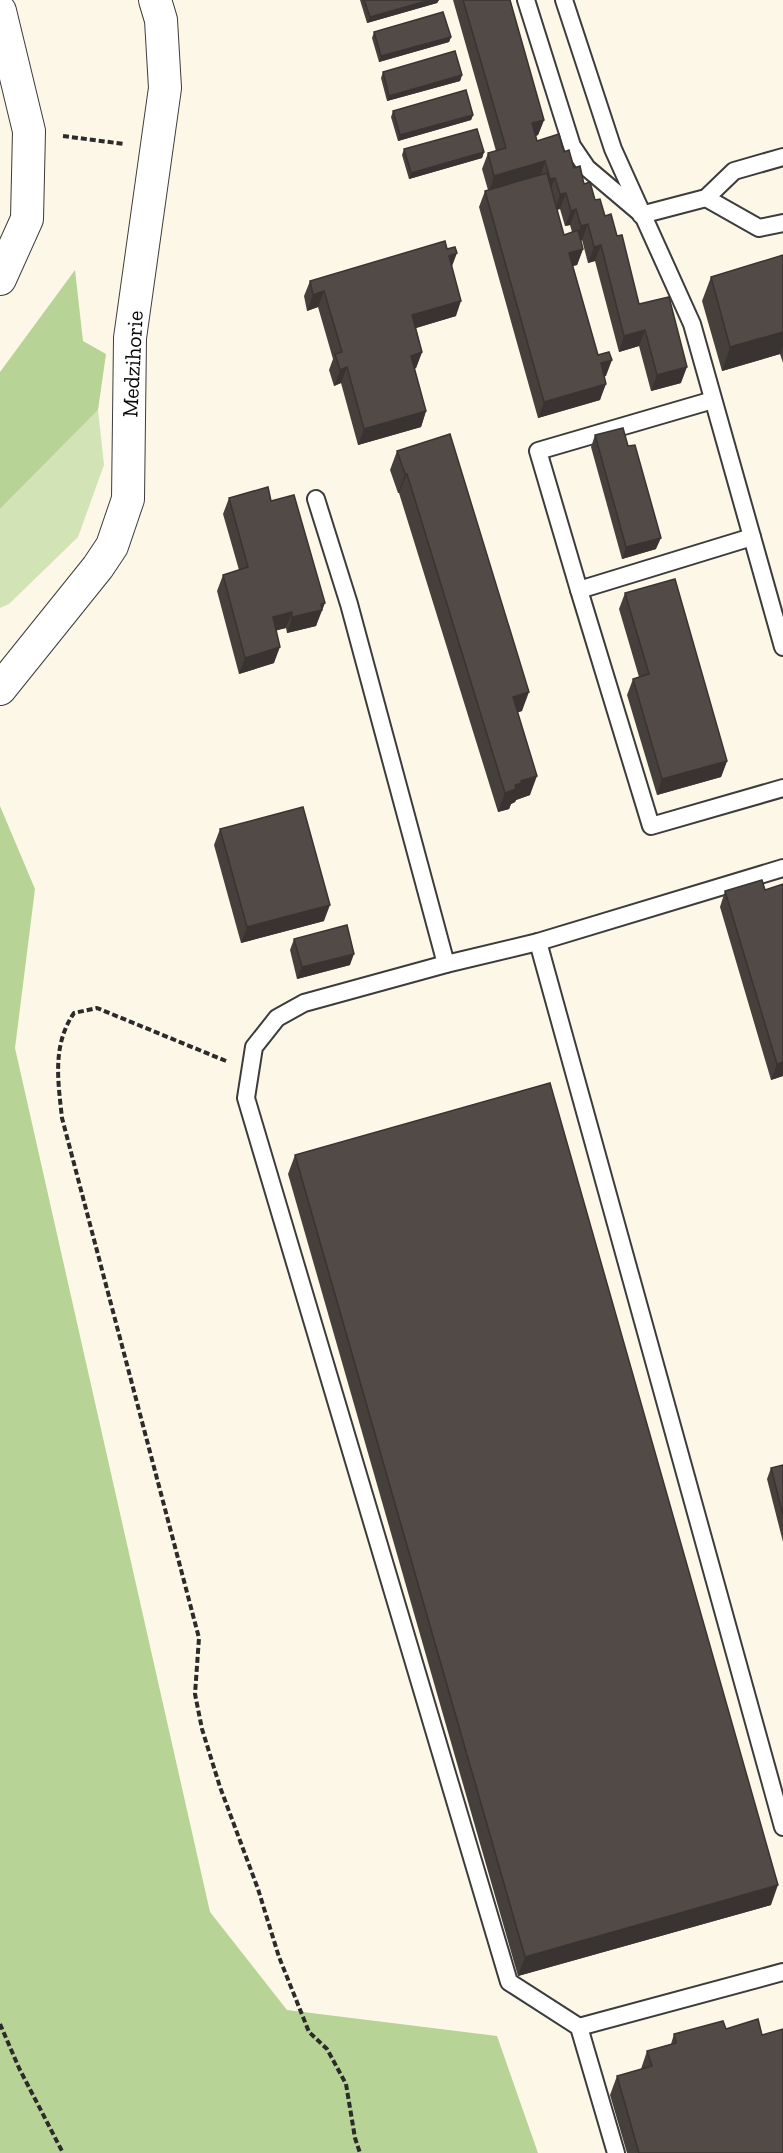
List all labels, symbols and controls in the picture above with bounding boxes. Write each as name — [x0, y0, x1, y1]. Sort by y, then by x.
street label: Medzihorie — [116, 310, 149, 418]

